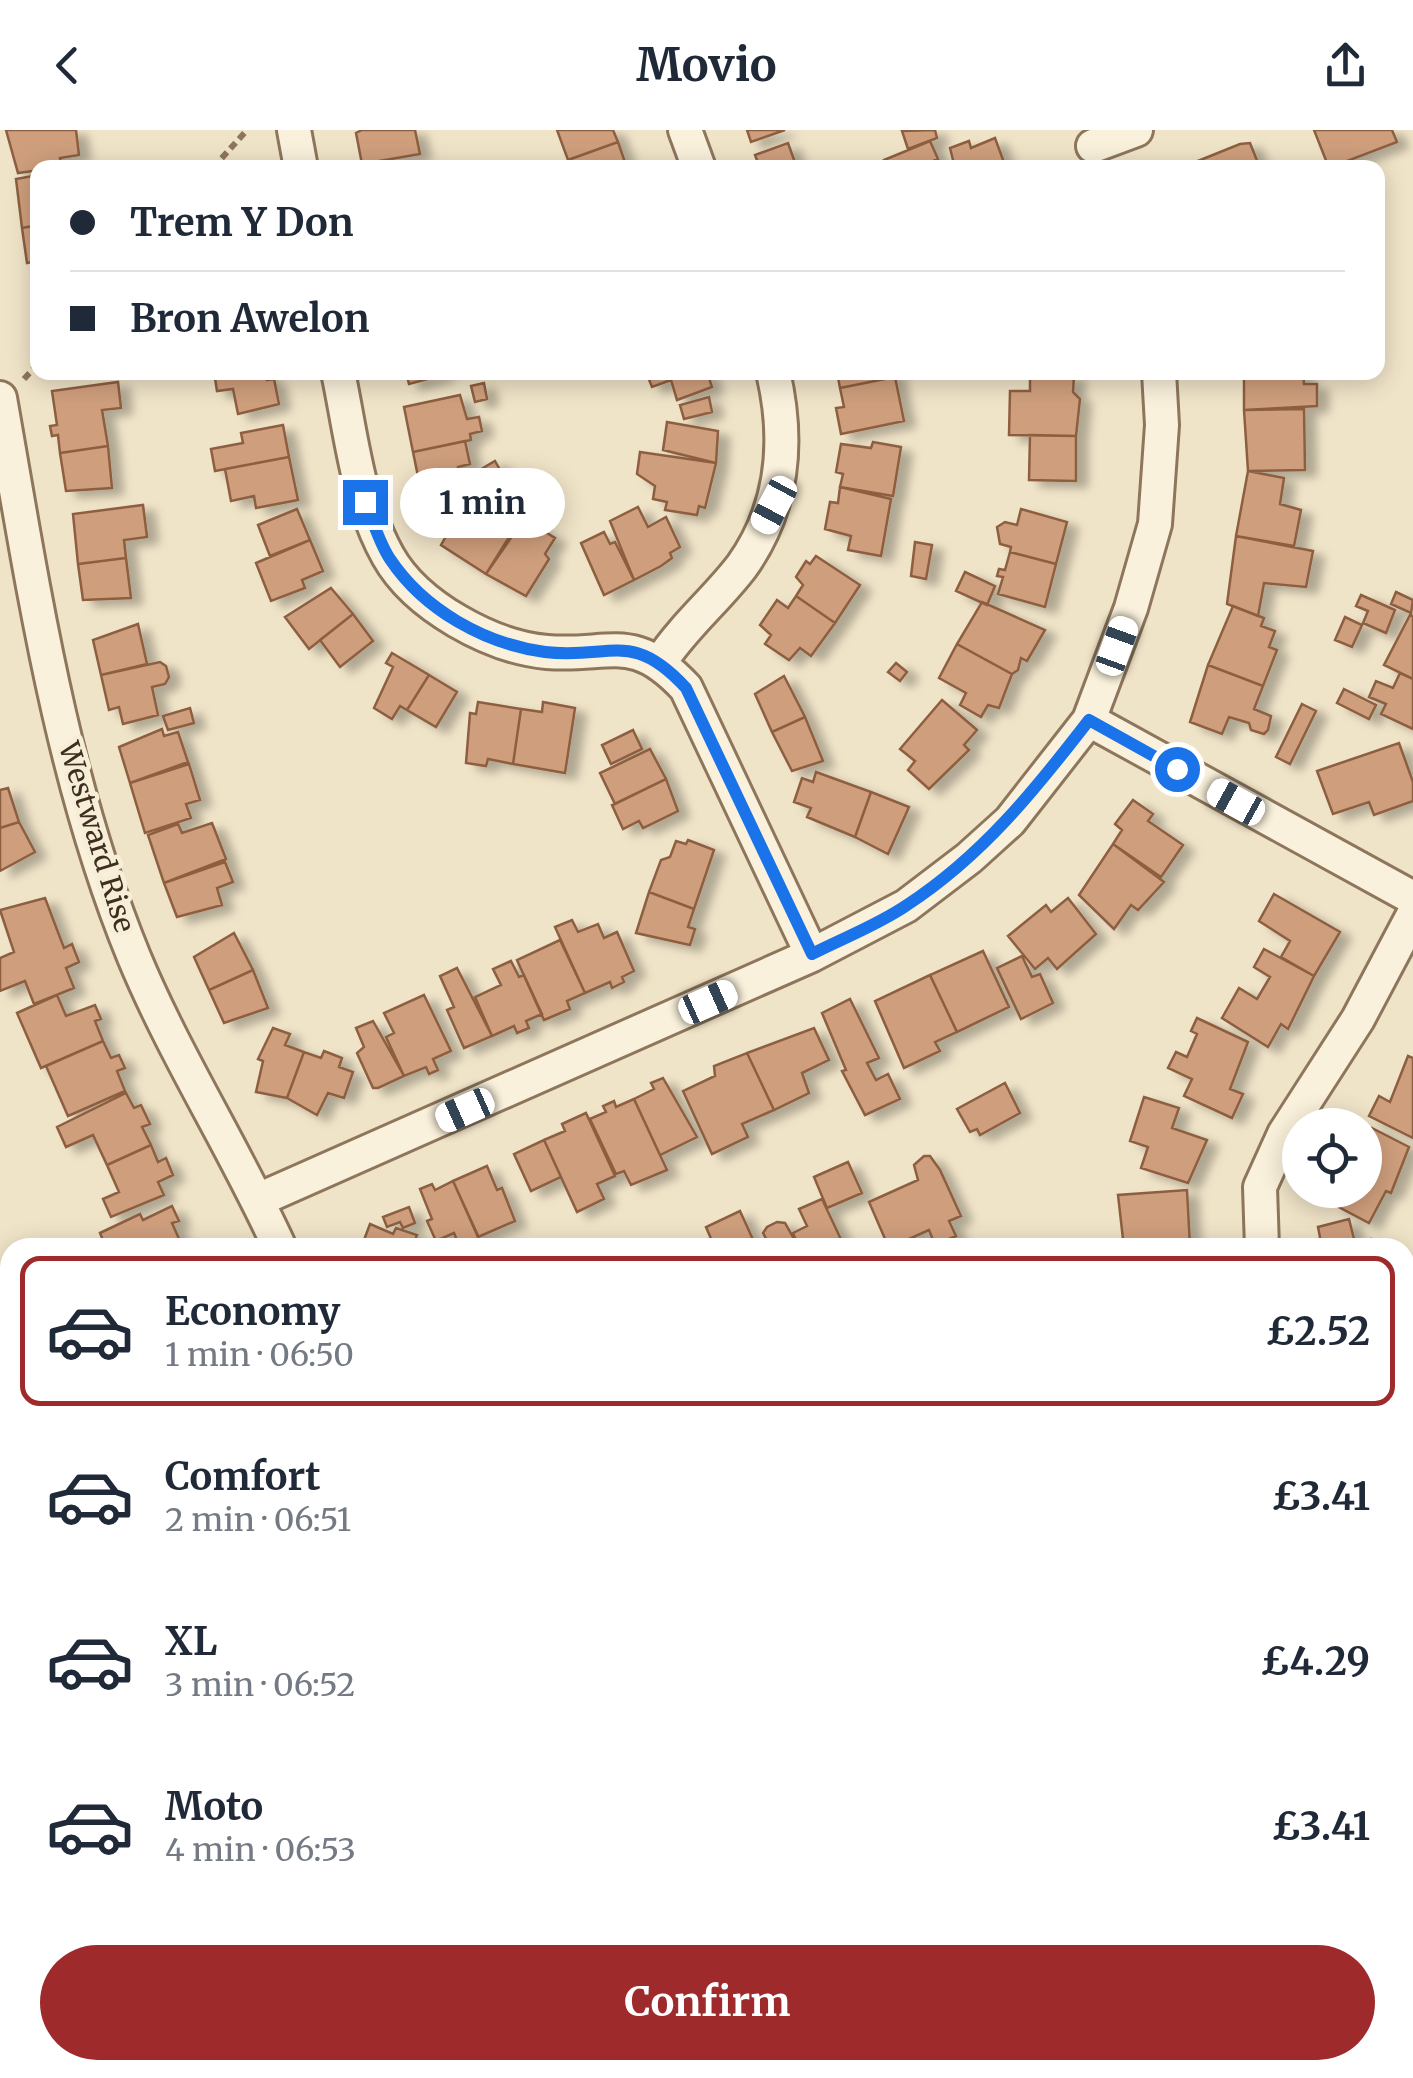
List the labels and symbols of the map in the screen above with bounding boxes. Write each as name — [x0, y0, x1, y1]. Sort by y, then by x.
callout: 1 min — [400, 467, 565, 537]
car — [747, 471, 801, 539]
route end — [343, 480, 388, 525]
car — [1093, 613, 1141, 679]
street label: Westward Rise — [51, 736, 143, 937]
route start — [1155, 747, 1200, 792]
car — [1202, 774, 1270, 830]
car — [674, 976, 742, 1028]
car — [431, 1084, 499, 1136]

